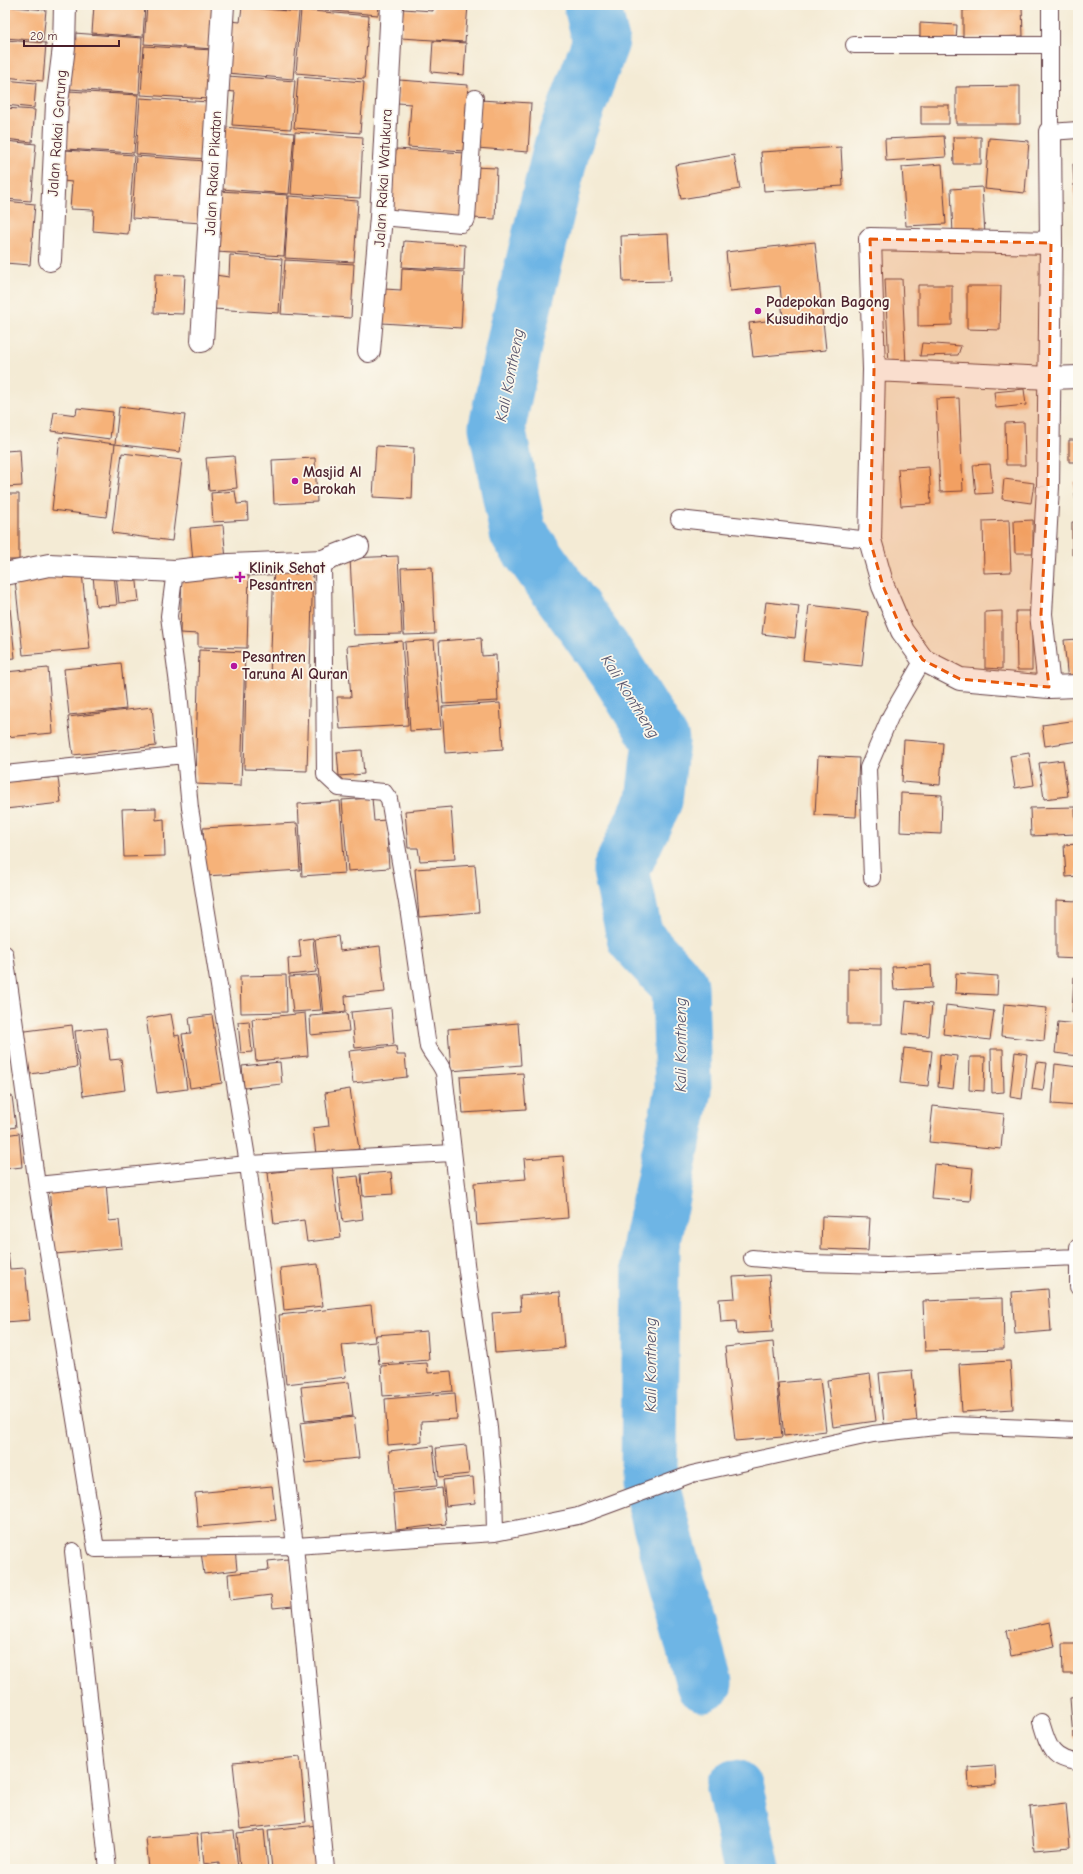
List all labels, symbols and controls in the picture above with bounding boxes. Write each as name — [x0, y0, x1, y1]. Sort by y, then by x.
scale bar — [24, 22, 119, 48]
text: 20 m — [30, 29, 58, 43]
street label: Jalan Rakai Garung — [44, 69, 70, 197]
street label: Jalan Rakai Watukura — [370, 108, 396, 248]
street label: Jalan Rakai Pikatan — [201, 110, 225, 236]
place label: Padepokan Bagong Kusudihardjo — [766, 293, 890, 328]
marker: Padepokan Bagong Kusudihardjo — [753, 306, 763, 316]
water label: Kali Kontheng — [492, 327, 528, 423]
place label: Masjid Al Barokah — [303, 463, 362, 498]
marker: Masjid Al Barokah — [290, 476, 300, 486]
place label: Klinik Sehat Pesantren — [249, 559, 326, 594]
marker: Klinik Sehat Pesantren — [234, 571, 246, 583]
place label: Pesantren Taruna Al Quran — [242, 648, 348, 683]
water label: Kali Kontheng — [597, 652, 663, 741]
marker: Pesantren Taruna Al Quran — [229, 661, 239, 671]
water label: Kali Kontheng — [672, 998, 690, 1092]
water label: Kali Kontheng — [642, 1318, 660, 1412]

